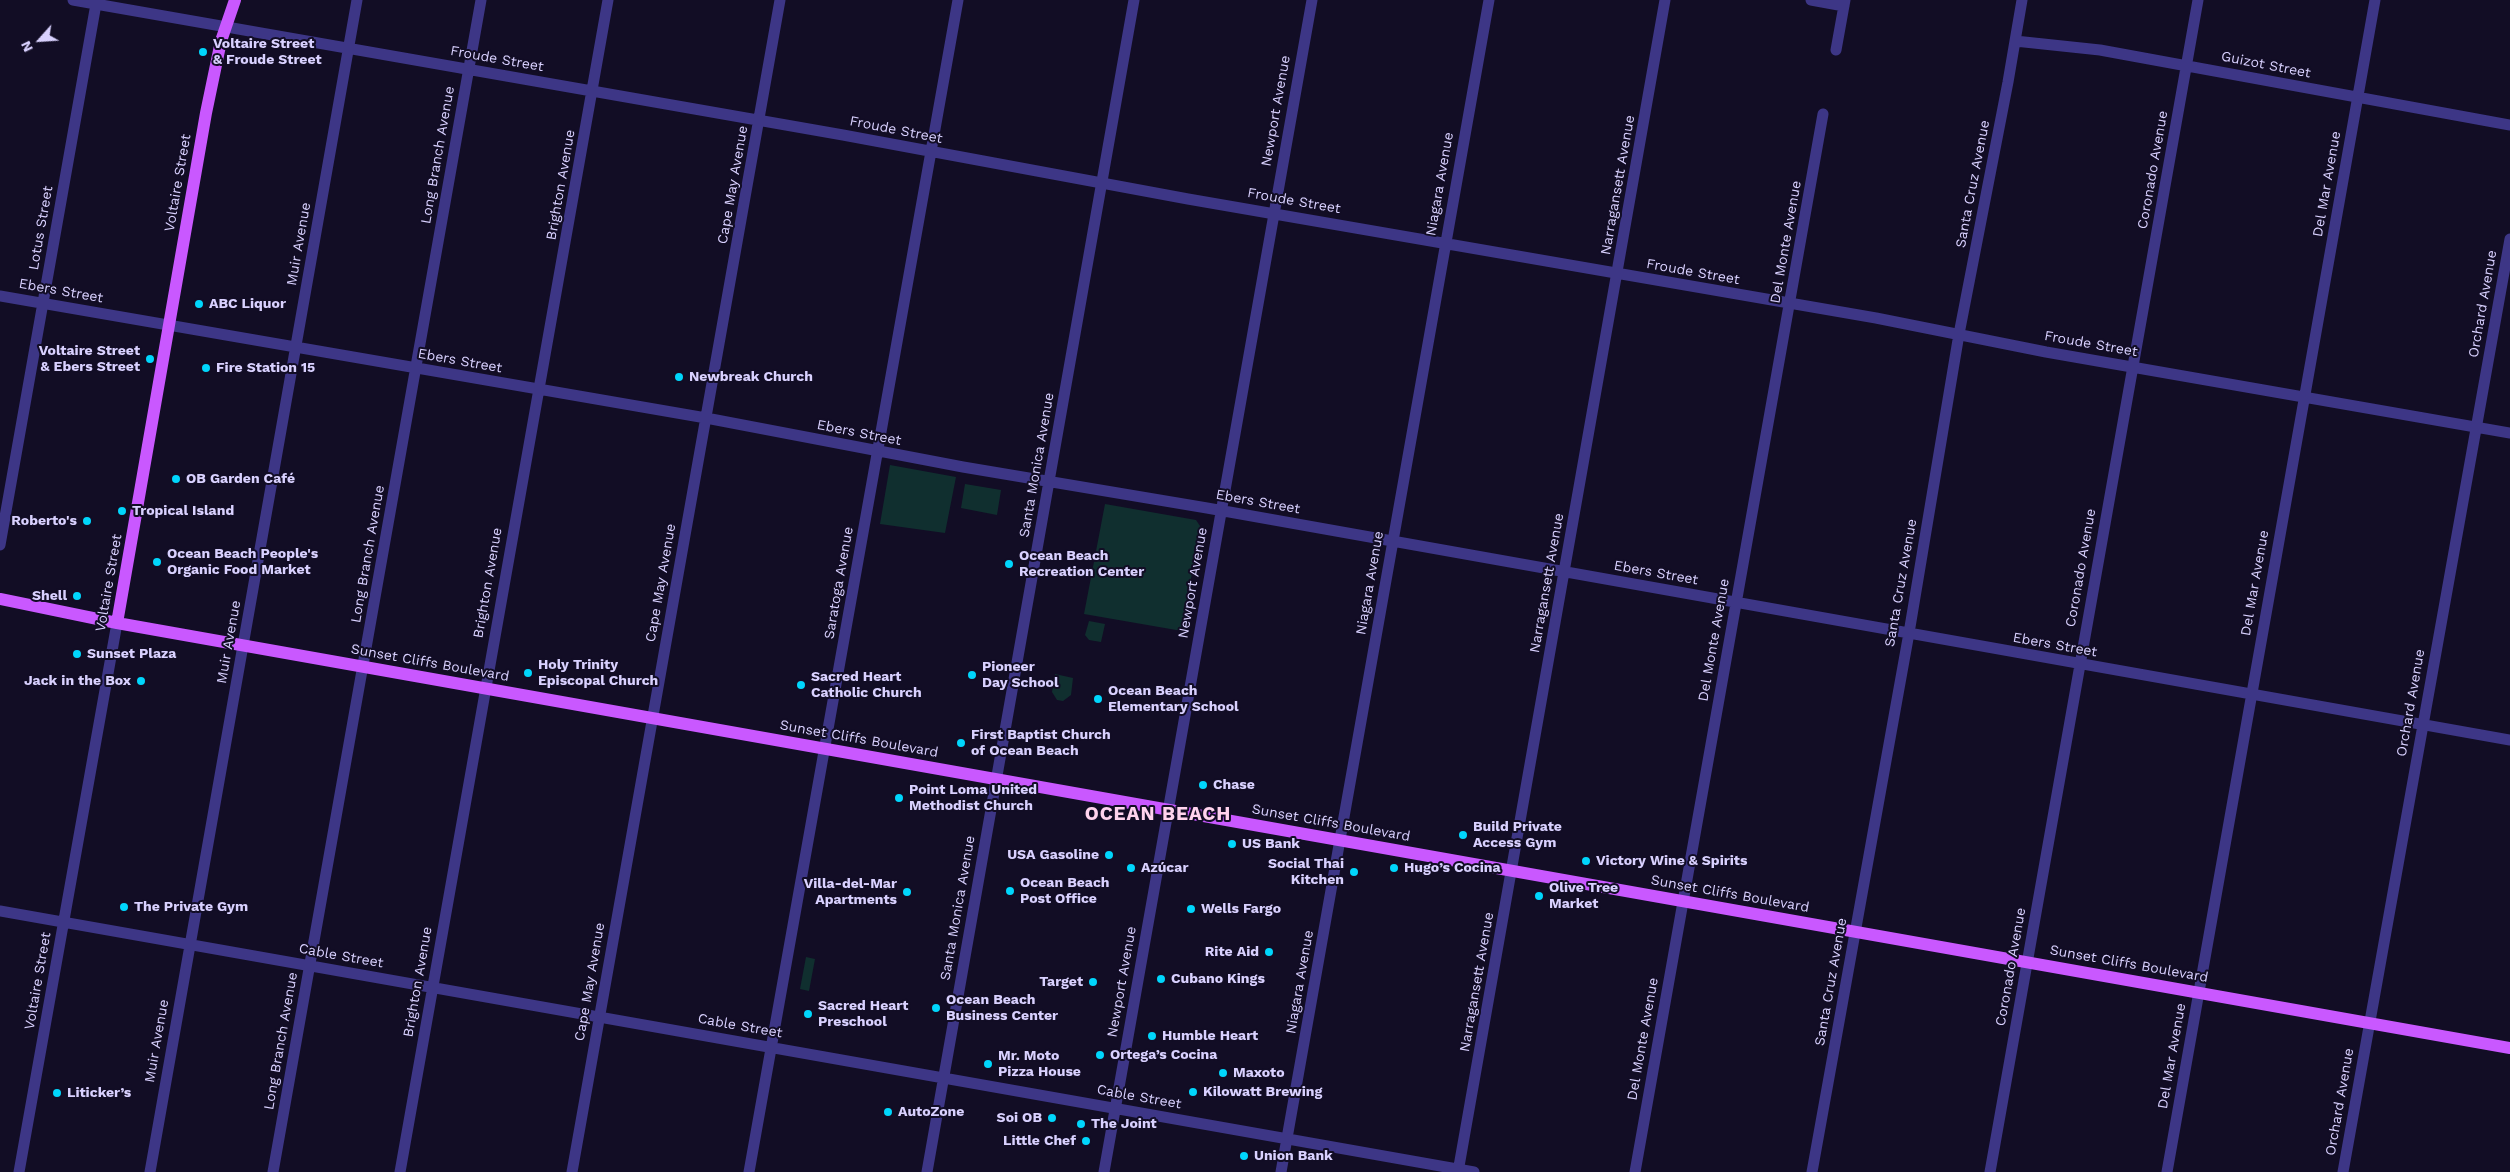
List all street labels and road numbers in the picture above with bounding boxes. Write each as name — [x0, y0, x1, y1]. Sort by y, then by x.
street label: Froude Street — [449, 43, 545, 75]
street label: Guizot Street — [2220, 48, 2312, 82]
street label: Newport Avenue — [1258, 54, 1294, 168]
street label: Long Branch Avenue — [418, 85, 458, 225]
street label: Coronado Avenue — [2134, 109, 2172, 231]
street label: Froude Street — [848, 113, 944, 147]
street label: Narragansett Avenue — [1597, 114, 1639, 256]
street label: Santa Cruz Avenue — [1952, 119, 1994, 249]
street label: Cape May Avenue — [714, 124, 752, 246]
street label: Brighton Avenue — [543, 128, 579, 242]
street label: Del Mar Avenue — [2309, 130, 2345, 238]
street label: Niagara Avenue — [1423, 131, 1457, 237]
street label: Voltaire Street — [161, 133, 195, 233]
street label: Del Monte Avenue — [1767, 179, 1805, 305]
street label: Lotus Street — [25, 185, 57, 271]
street label: Froude Street — [1246, 185, 1342, 217]
street label: Muir Avenue — [283, 201, 315, 287]
street label: Orchard Avenue — [2465, 249, 2501, 359]
street label: Froude Street — [1645, 256, 1741, 288]
street label: Ebers Street — [17, 275, 105, 307]
street label: Froude Street — [2043, 328, 2139, 360]
street label: Ebers Street — [416, 345, 504, 377]
street label: Santa Monica Avenue — [1016, 391, 1058, 539]
street label: Ebers Street — [815, 417, 903, 449]
street label: Long Branch Avenue — [348, 484, 388, 624]
street label: Ebers Street — [1214, 486, 1302, 518]
street label: Coronado Avenue — [2062, 507, 2100, 629]
street label: Narragansett Avenue — [1526, 512, 1568, 654]
street label: Santa Cruz Avenue — [1881, 518, 1921, 648]
street label: Cape May Avenue — [642, 522, 680, 644]
street label: Saratoga Avenue — [821, 525, 857, 641]
street label: Brighton Avenue — [470, 526, 506, 640]
street label: Newport Avenue — [1175, 526, 1211, 640]
street label: Del Mar Avenue — [2237, 529, 2273, 637]
street label: Niagara Avenue — [1353, 530, 1387, 636]
street label: Voltaire Street — [92, 533, 126, 633]
street label: Ebers Street — [1612, 557, 1700, 589]
street label: Del Monte Avenue — [1695, 577, 1733, 703]
street label: Muir Avenue — [213, 599, 245, 685]
street label: Ebers Street — [2011, 629, 2099, 661]
street label: Sunset Cliffs Boulevard — [350, 641, 510, 685]
street label: Orchard Avenue — [2393, 648, 2429, 758]
street label: Sunset Cliffs Boulevard — [779, 717, 939, 761]
street label: Sunset Cliffs Boulevard — [1251, 801, 1411, 845]
street label: Santa Monica Avenue — [937, 834, 979, 982]
street label: Sunset Cliffs Boulevard — [1650, 872, 1810, 916]
street label: Coronado Avenue — [1992, 906, 2030, 1028]
street label: Narragansett Avenue — [1456, 911, 1498, 1053]
street label: Santa Cruz Avenue — [1811, 917, 1851, 1047]
street label: Cape May Avenue — [571, 921, 609, 1043]
street label: Brighton Avenue — [400, 925, 436, 1039]
street label: Newport Avenue — [1104, 925, 1140, 1039]
street label: Niagara Avenue — [1283, 929, 1317, 1035]
street label: Voltaire Street — [21, 931, 55, 1031]
street label: Cable Street — [297, 940, 385, 972]
street label: Sunset Cliffs Boulevard — [2049, 942, 2209, 986]
street label: Long Branch Avenue — [261, 971, 301, 1111]
street label: Del Monte Avenue — [1624, 976, 1662, 1102]
street label: Muir Avenue — [141, 998, 173, 1084]
street label: Del Mar Avenue — [2154, 1002, 2190, 1110]
street label: Cable Street — [696, 1010, 784, 1042]
street label: Orchard Avenue — [2322, 1047, 2358, 1157]
street label: Cable Street — [1095, 1081, 1183, 1113]

